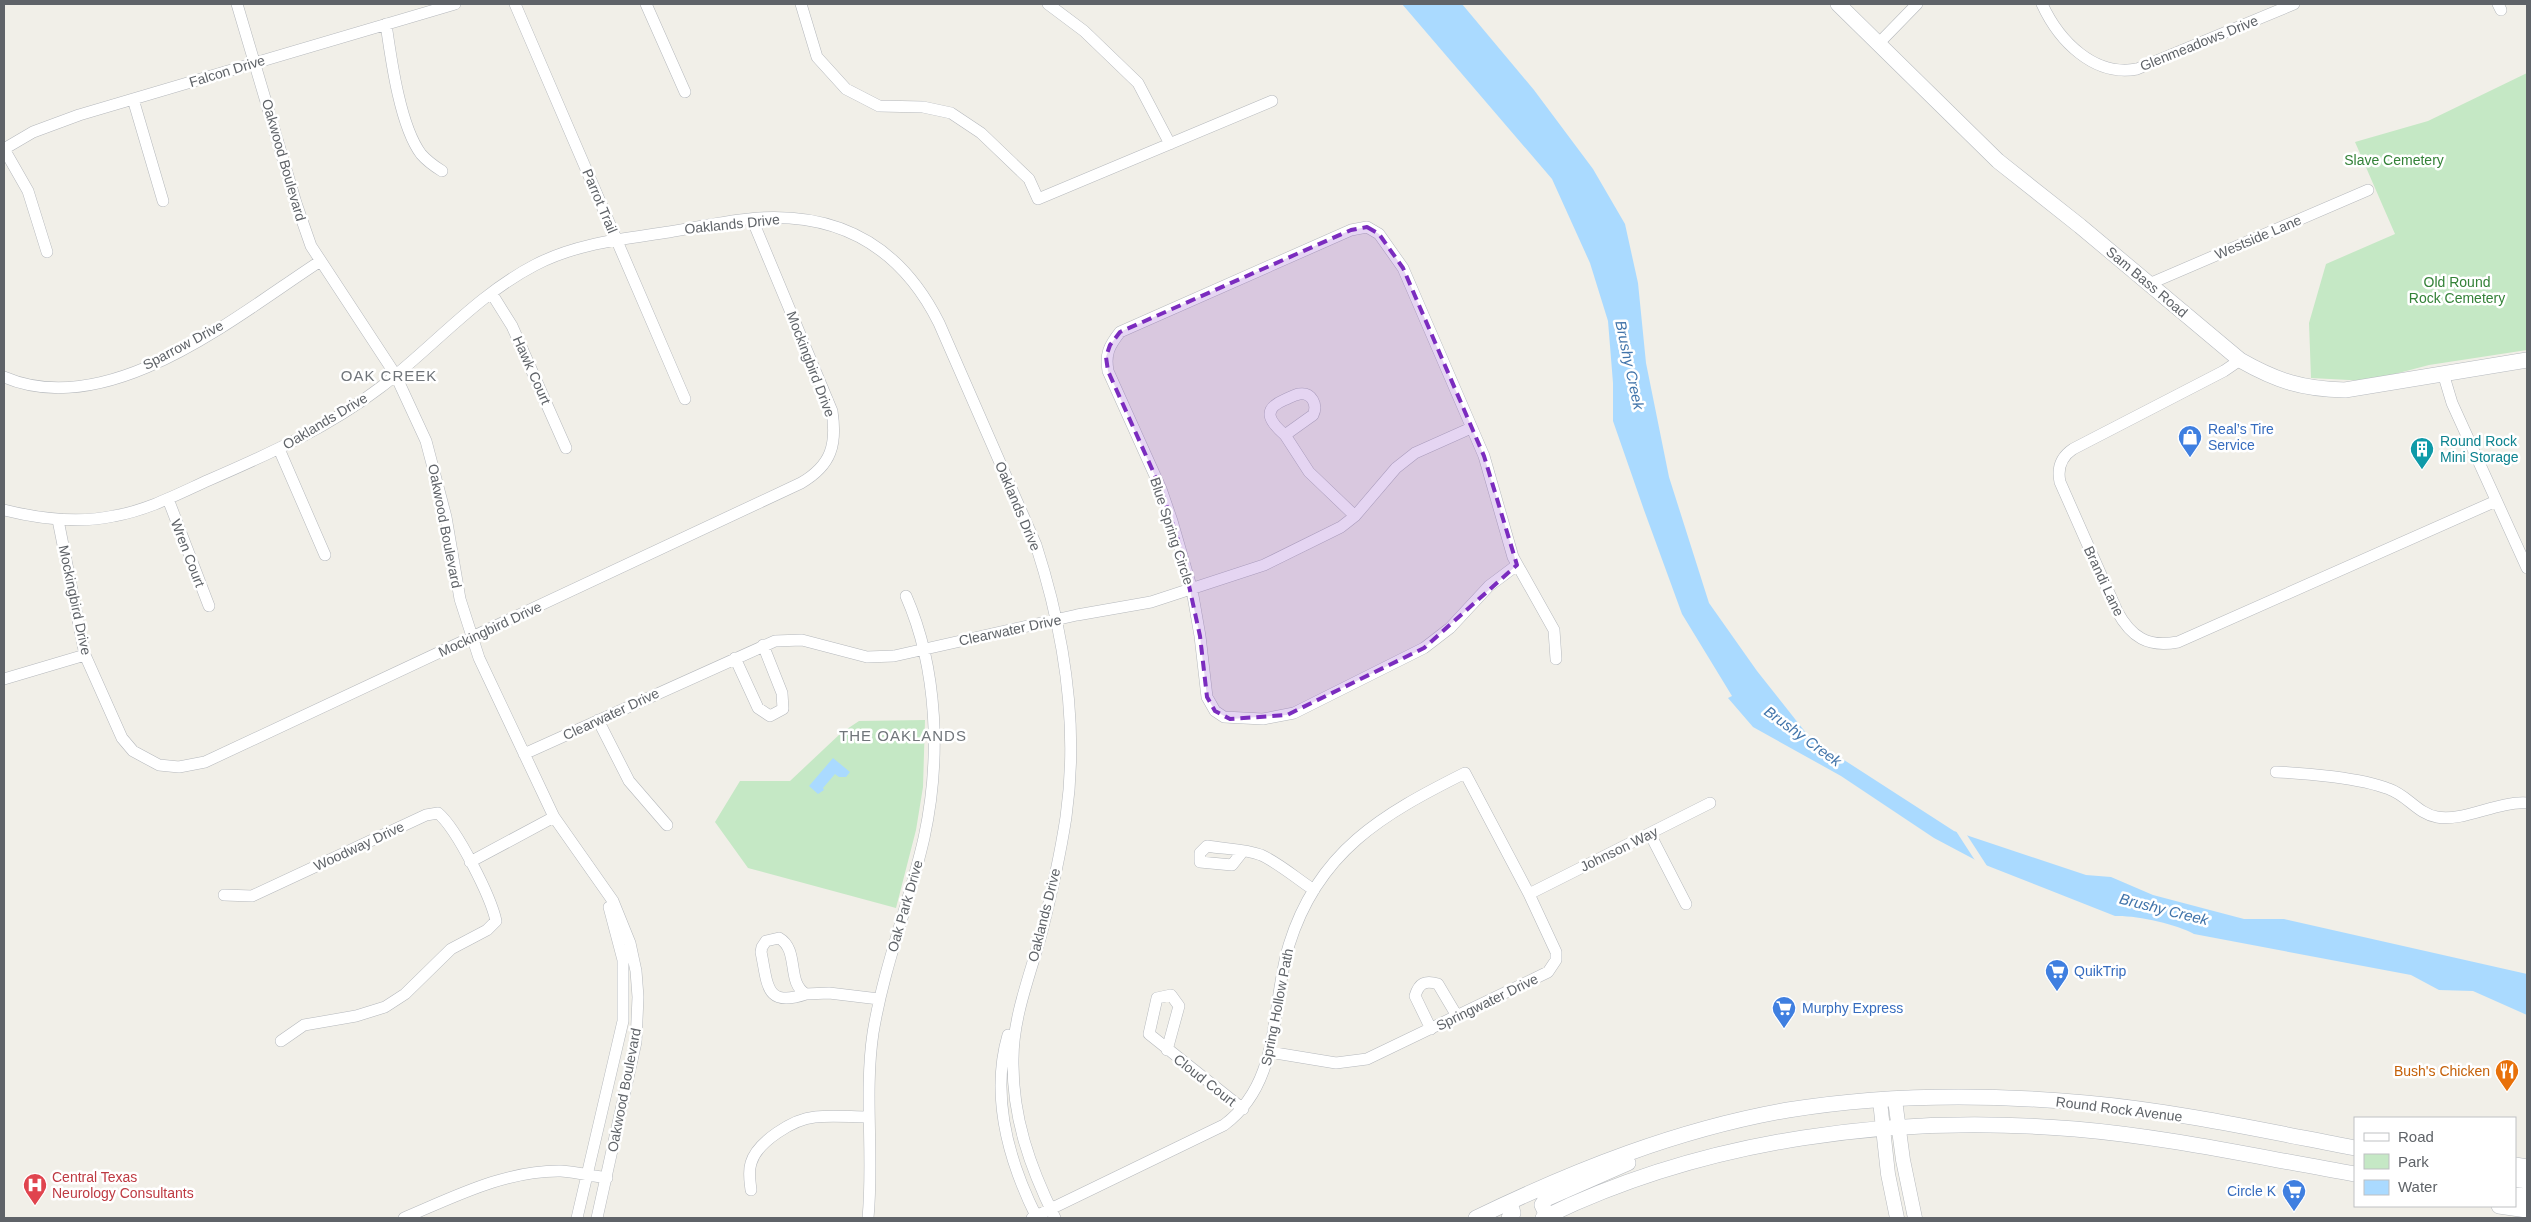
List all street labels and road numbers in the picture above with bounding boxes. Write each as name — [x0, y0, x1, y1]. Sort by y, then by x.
street label: Glenmeadows Drive — [2138, 12, 2261, 74]
street label: Falcon Drive — [187, 52, 267, 90]
street label: Oakwood Boulevard — [259, 97, 309, 223]
street label: Parrot Trail — [579, 166, 621, 236]
street label: Oaklands Drive — [684, 211, 781, 237]
street label: Westside Lane — [2212, 212, 2304, 262]
street label: Sam Bass Road — [2103, 243, 2191, 321]
street label: Mockingbird Drive — [783, 309, 839, 419]
street label: Sparrow Drive — [140, 317, 226, 373]
street label: Hawk Court — [510, 333, 554, 407]
street label: Oaklands Drive — [280, 389, 370, 453]
street label: Oaklands Drive — [992, 459, 1044, 553]
street label: Oakwood Boulevard — [425, 463, 465, 589]
street label: Blue Spring Circle — [1147, 475, 1197, 587]
street label: Wren Court — [168, 517, 208, 589]
street label: Brandi Lane — [2081, 543, 2127, 619]
street label: Mockingbird Drive — [56, 544, 95, 657]
street label: Mockingbird Drive — [436, 598, 544, 660]
street label: Clearwater Drive — [957, 611, 1063, 649]
street label: Clearwater Drive — [560, 685, 662, 743]
street label: Woodway Drive — [311, 818, 407, 874]
street label: Johnson Way — [1578, 823, 1660, 875]
street label: Oak Park Drive — [884, 858, 926, 954]
street label: Oaklands Drive — [1025, 866, 1063, 963]
street label: Spring Hollow Path — [1258, 947, 1296, 1067]
street label: Springwater Drive — [1433, 970, 1541, 1034]
street label: Oakwood Boulevard — [604, 1027, 644, 1153]
street label: Cloud Court — [1171, 1051, 1239, 1109]
street label: Round Rock Avenue — [2055, 1093, 2183, 1125]

